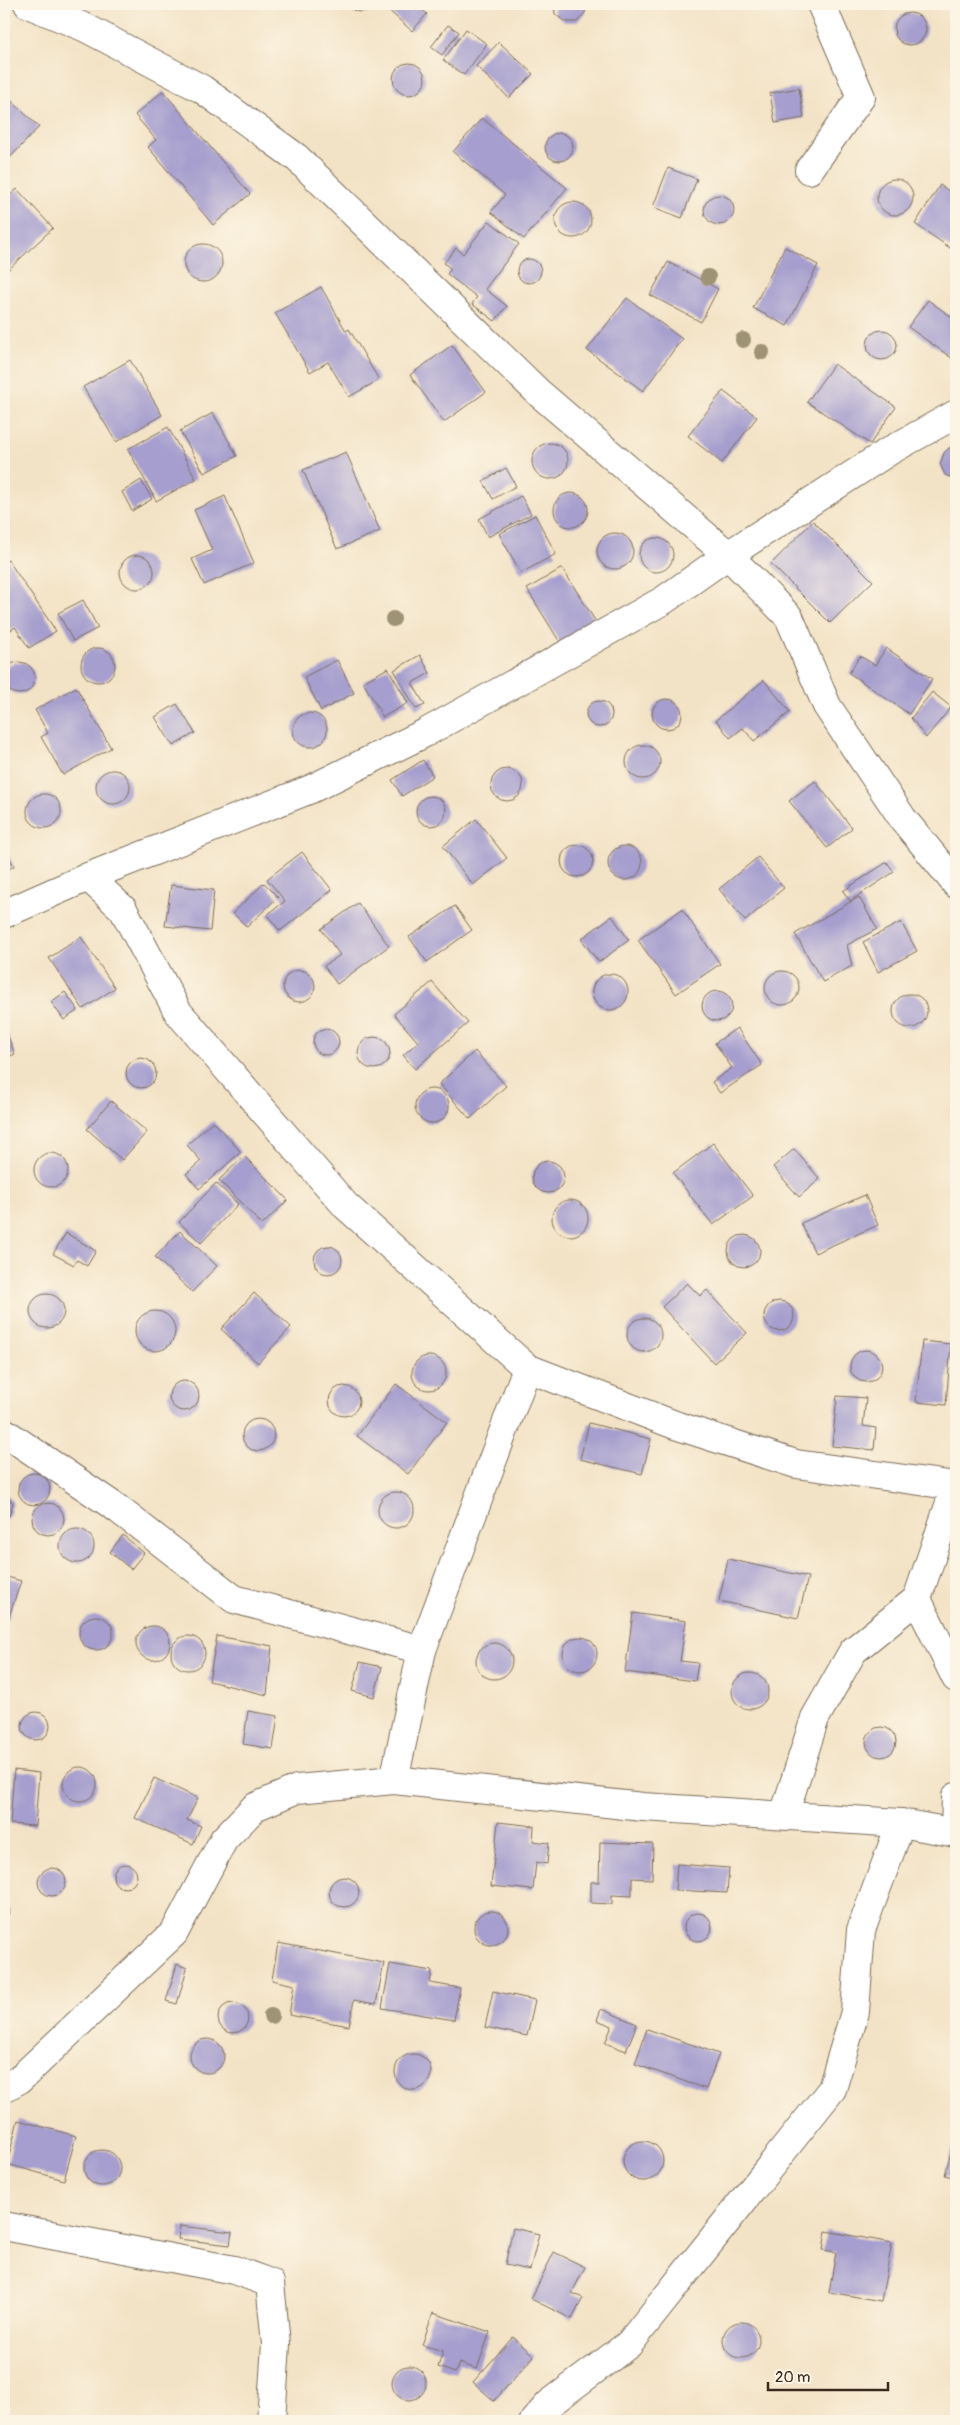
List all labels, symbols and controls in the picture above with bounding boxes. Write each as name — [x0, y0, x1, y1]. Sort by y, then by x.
scale bar — [768, 2360, 888, 2392]
text: 20 m — [775, 2368, 810, 2387]

